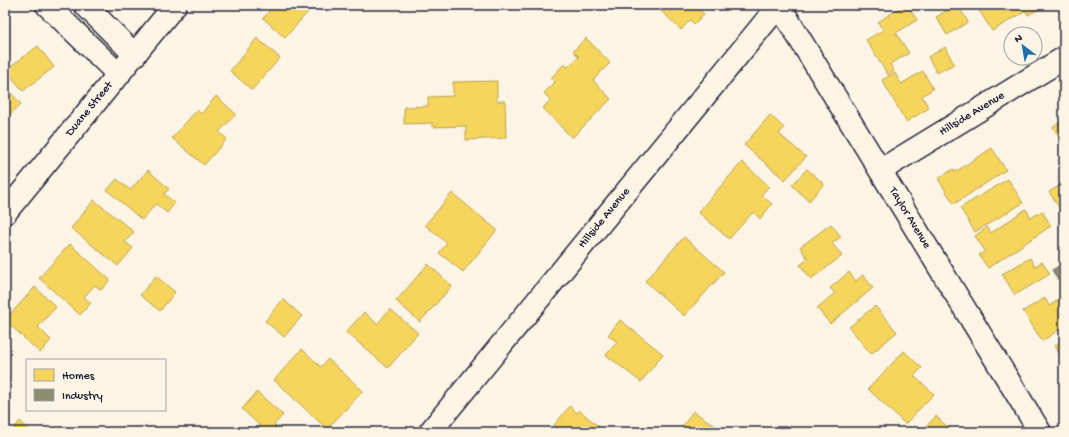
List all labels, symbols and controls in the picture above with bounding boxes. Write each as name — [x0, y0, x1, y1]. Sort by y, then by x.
north arrow — [1003, 26, 1043, 66]
text: N — [1013, 32, 1025, 46]
street label: Duane Street — [63, 78, 117, 140]
street label: Hillside Avenue — [937, 88, 1008, 139]
street label: Taylor Avenue — [885, 184, 934, 252]
street label: Hillside Avenue — [576, 185, 634, 251]
legend — [26, 359, 166, 411]
text: Homes — [62, 370, 95, 384]
text: Industry — [62, 390, 103, 404]

